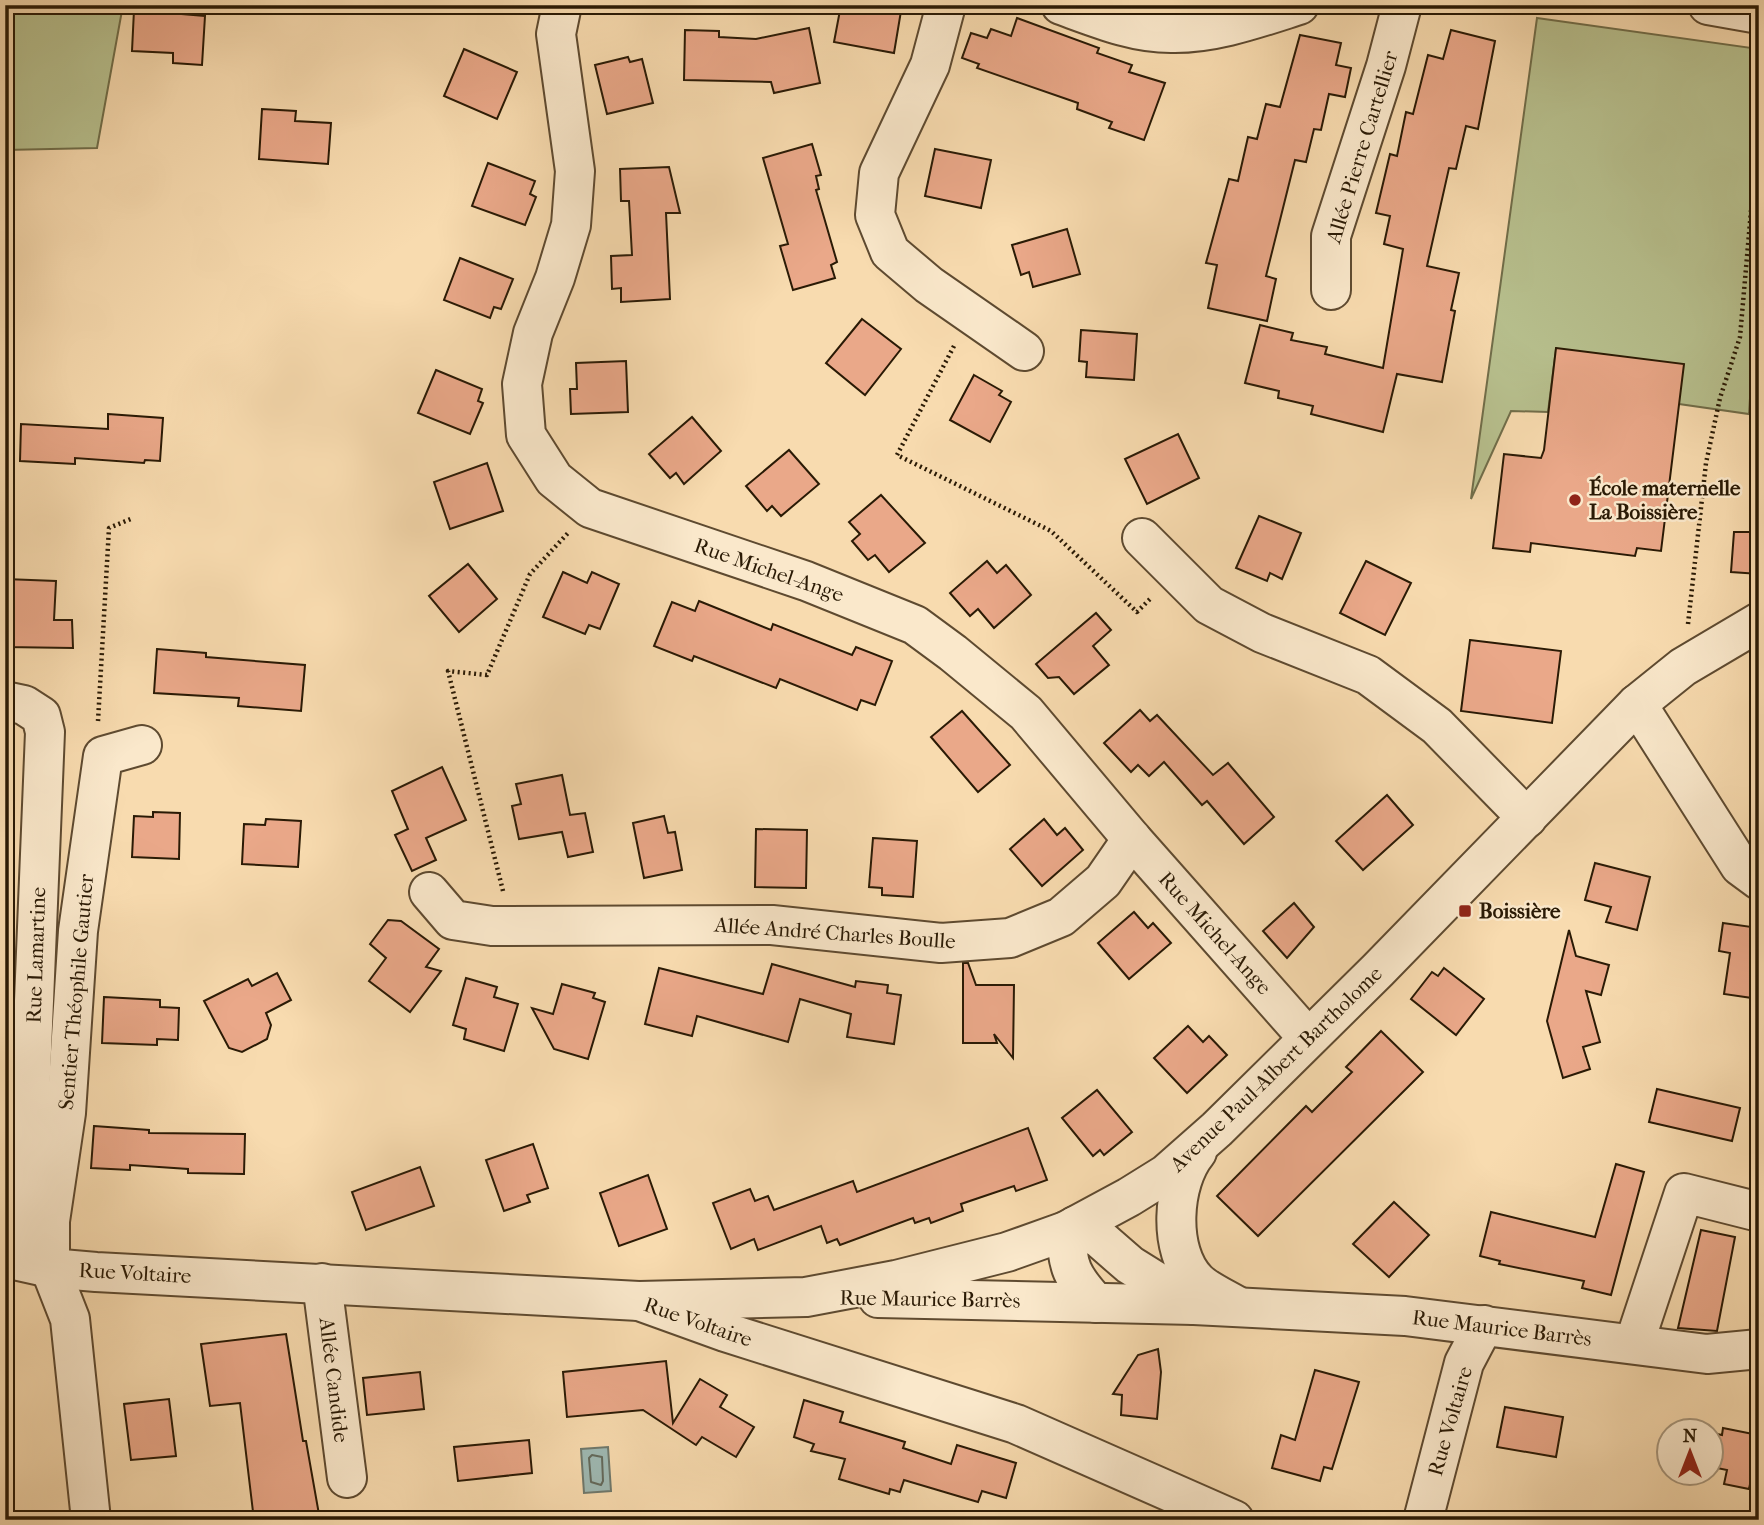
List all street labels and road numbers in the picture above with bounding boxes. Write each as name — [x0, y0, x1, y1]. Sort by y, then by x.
street label: Allée Pierre Cartellier — [1321, 48, 1403, 247]
street label: Rue Michel-Ange — [691, 533, 847, 607]
street label: Rue Michel-Ange — [1154, 867, 1276, 999]
street label: Sentier Théophile Gautier — [54, 873, 98, 1111]
street label: Rue Lamartine — [22, 886, 50, 1024]
street label: Allée André Charles Boulle — [713, 913, 956, 953]
street label: Avenue Paul-Albert Bartholome — [1164, 961, 1387, 1177]
street label: Rue Voltaire — [78, 1258, 192, 1288]
street label: Rue Maurice Barrès — [839, 1285, 1021, 1313]
street label: Rue Voltaire — [641, 1292, 755, 1352]
street label: Rue Maurice Barrès — [1411, 1305, 1593, 1351]
street label: Allée Candide — [314, 1315, 354, 1444]
street label: Rue Voltaire — [1423, 1363, 1477, 1479]

